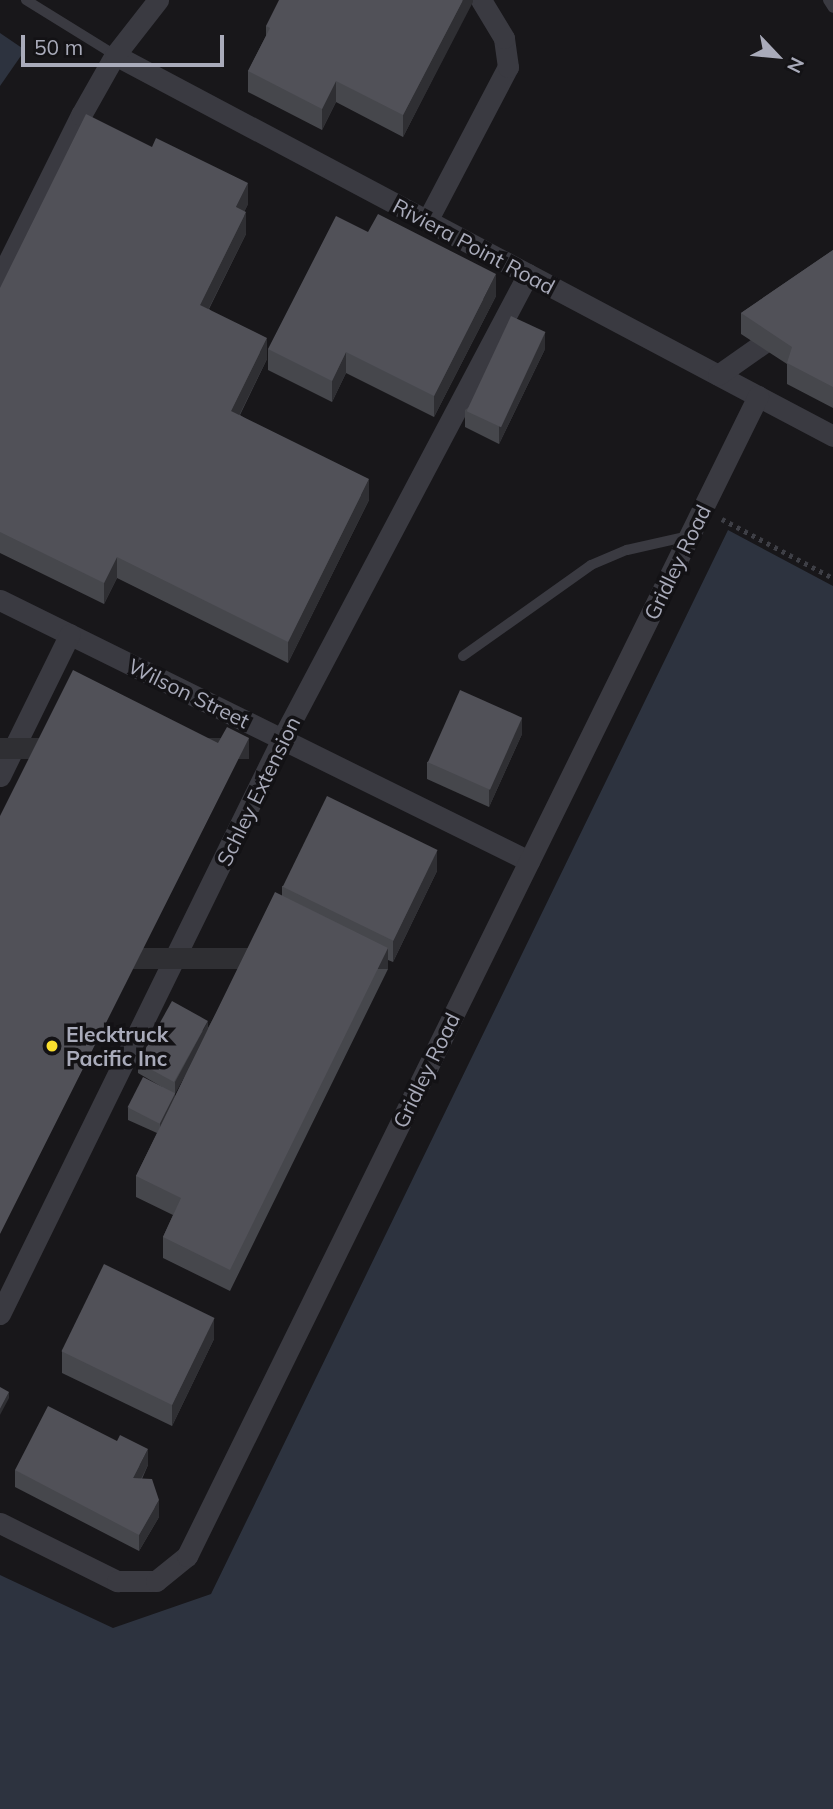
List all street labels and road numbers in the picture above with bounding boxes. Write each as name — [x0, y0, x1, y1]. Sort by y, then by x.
street label: Riviera Point Road — [389, 193, 559, 299]
street label: Gridley Road — [638, 500, 716, 624]
street label: Wilson Street — [124, 653, 254, 733]
street label: Schley Extension — [211, 712, 305, 870]
street label: Gridley Road — [387, 1008, 465, 1132]

